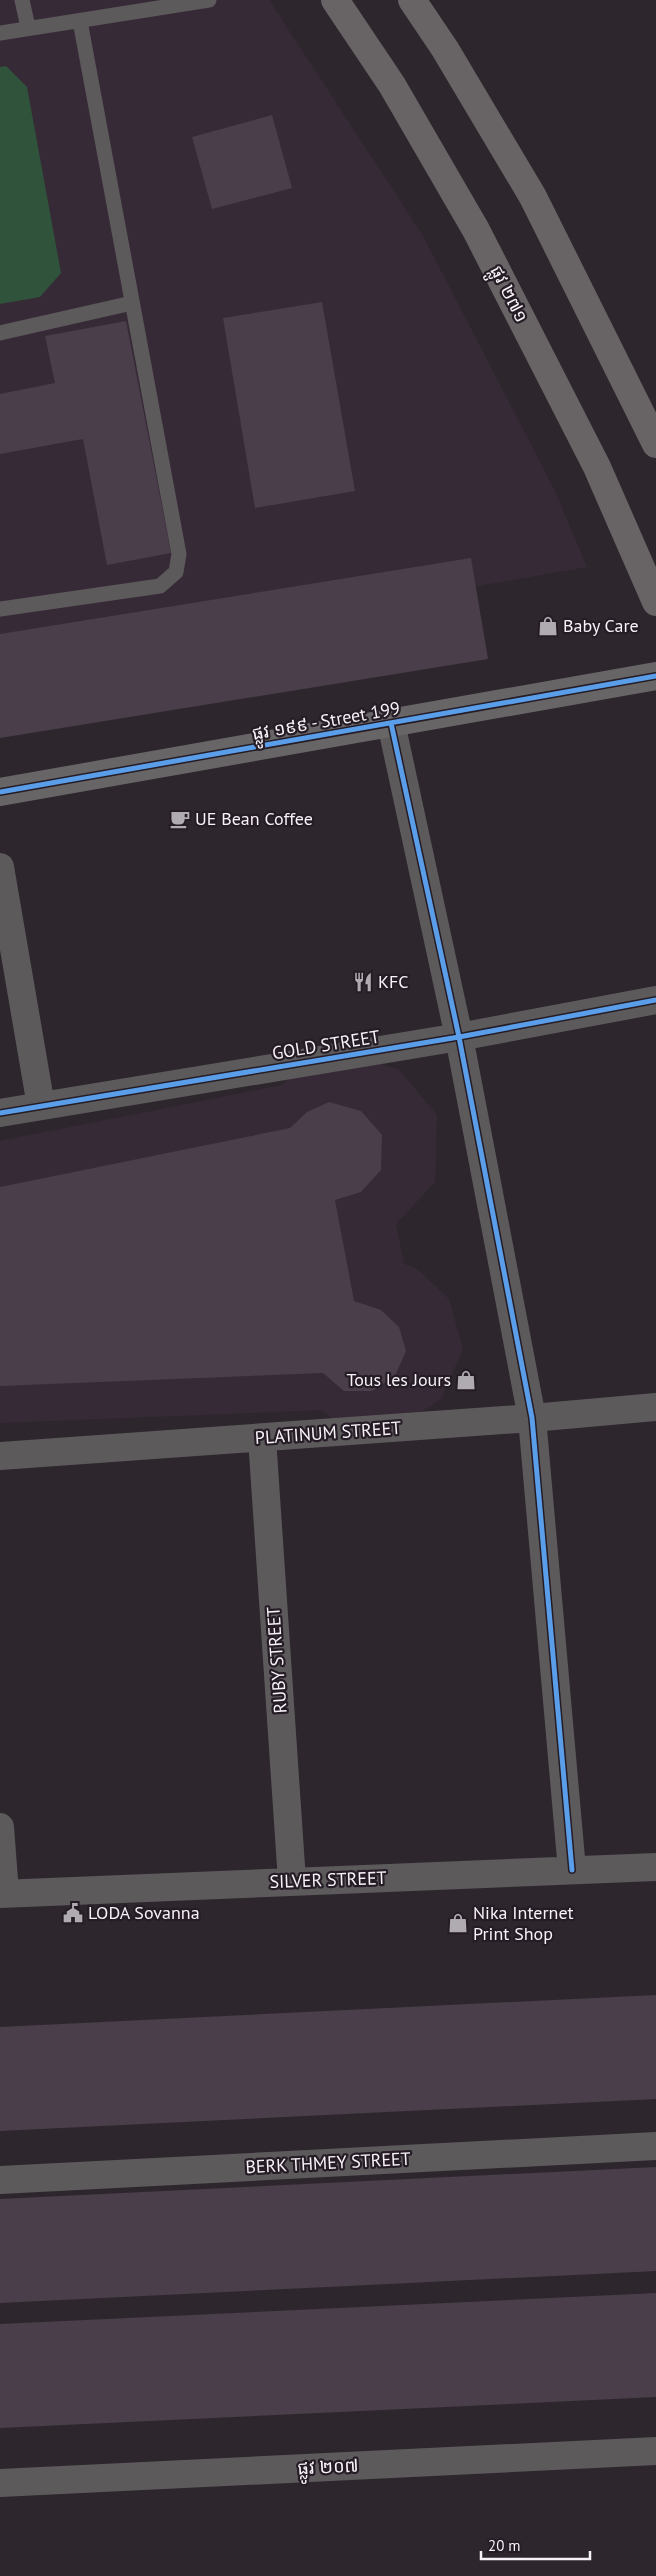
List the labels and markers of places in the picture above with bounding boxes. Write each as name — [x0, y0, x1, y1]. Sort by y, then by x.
place label: Baby Care — [563, 614, 639, 637]
shop icon: Baby Care — [537, 615, 559, 637]
place label: UE Bean Coffee — [195, 807, 313, 830]
cafe icon: UE Bean Coffee — [169, 808, 191, 830]
place label: KFC — [378, 970, 409, 993]
restaurant icon: KFC — [352, 971, 374, 993]
place label: Tous les Jours — [347, 1368, 451, 1391]
shop icon: Tous les Jours — [455, 1369, 477, 1391]
place label: LODA Sovanna — [88, 1901, 200, 1924]
place label: Nika Internet Print Shop — [473, 1901, 574, 1945]
public building icon: LODA Sovanna — [62, 1902, 84, 1924]
shop icon: Nika Internet Print Shop — [447, 1912, 469, 1934]

